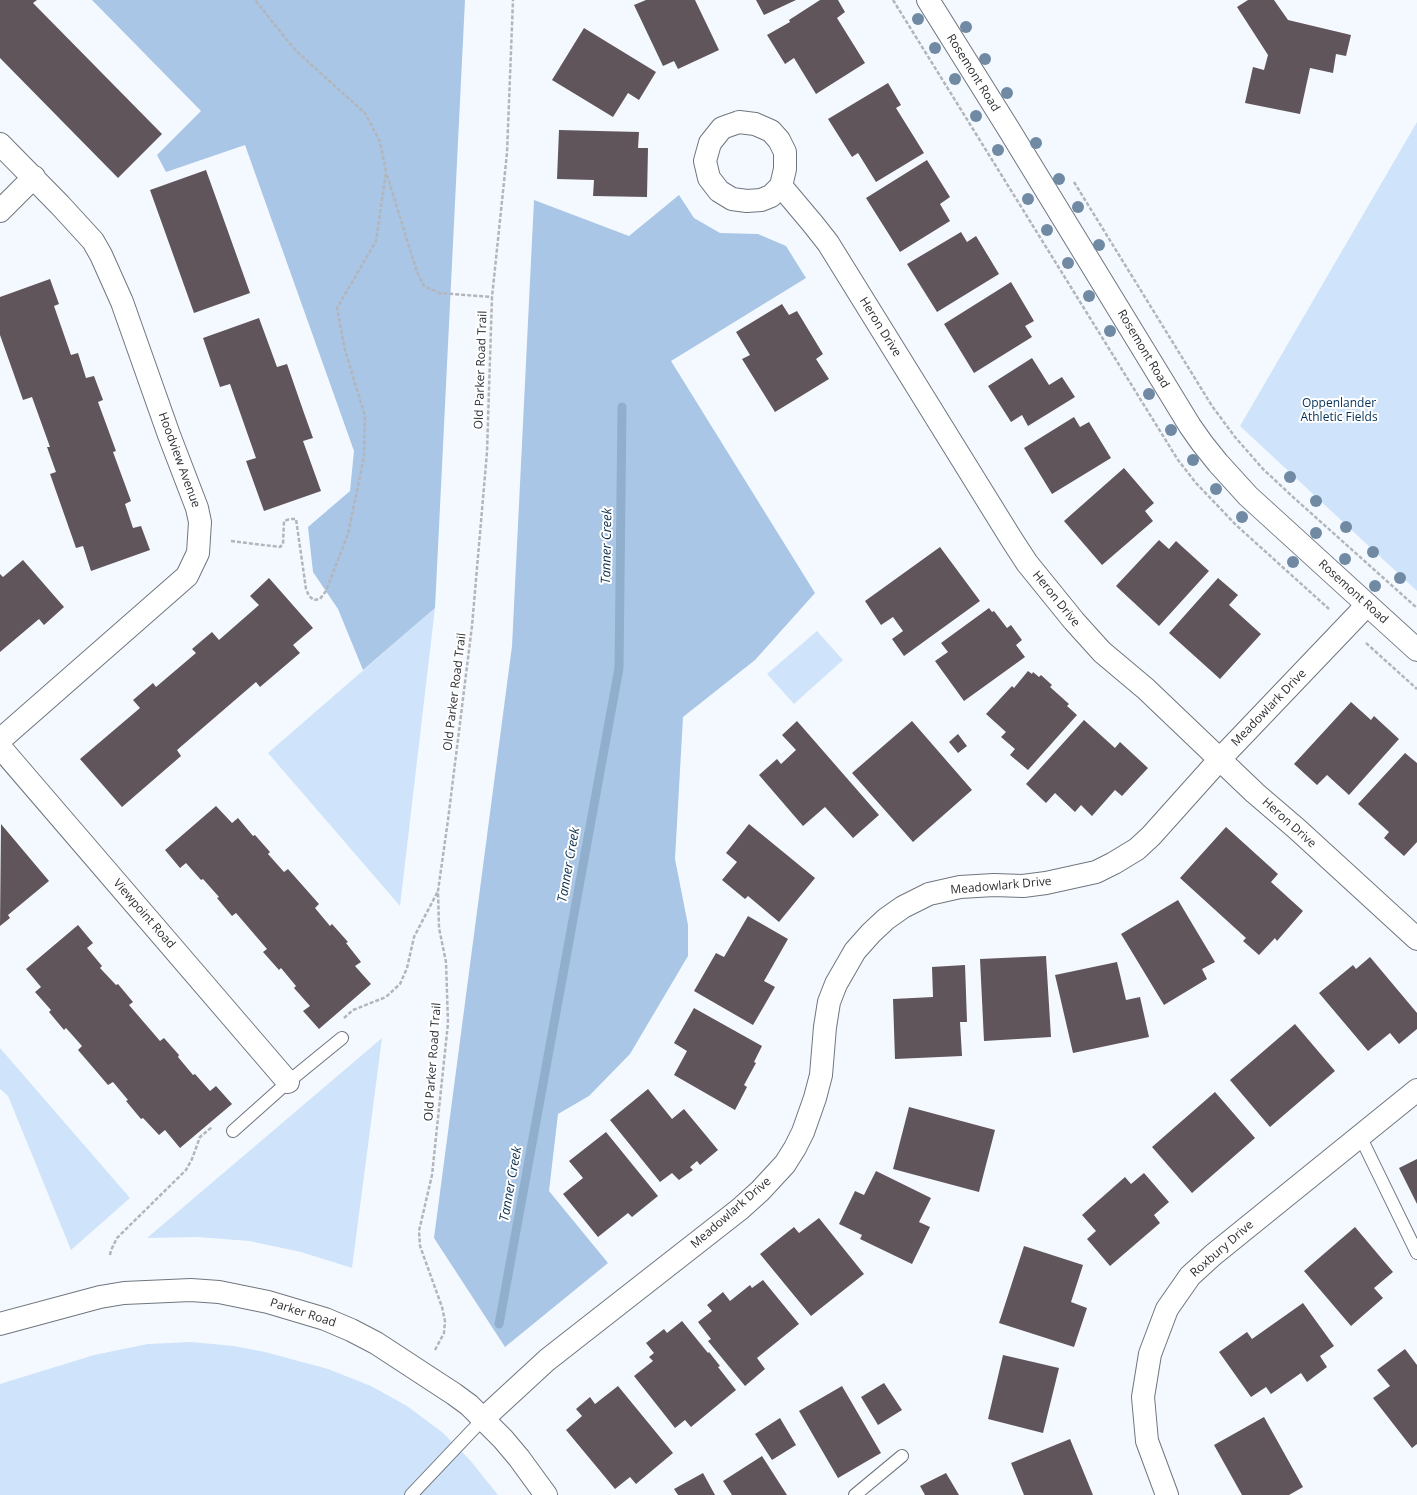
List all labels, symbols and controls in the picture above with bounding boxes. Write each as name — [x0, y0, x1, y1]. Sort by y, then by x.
street label: Rosemont Road — [943, 32, 1003, 114]
street label: Heron Drive — [856, 295, 904, 359]
street label: Rosemont Road — [1114, 307, 1172, 391]
street label: Old Parker Road Trail — [472, 310, 490, 430]
park label: Oppenlander Athletic Fields — [1300, 397, 1378, 425]
street label: Hoodview Avenue — [155, 410, 203, 510]
water label: Tanner Creek — [599, 508, 615, 584]
street label: Rosemont Road — [1315, 557, 1391, 627]
street label: Heron Drive — [1029, 568, 1083, 630]
street label: Old Parker Road Trail — [441, 632, 469, 752]
street label: Meadowlark Drive — [1229, 667, 1309, 749]
street label: Heron Drive — [1259, 795, 1319, 851]
water label: Tanner Creek — [555, 826, 583, 904]
street label: Meadowlark Drive — [950, 874, 1052, 898]
street label: Viewpoint Road — [110, 876, 178, 952]
street label: Old Parker Road Trail — [422, 1002, 444, 1122]
water label: Tanner Creek — [497, 1145, 525, 1223]
street label: Meadowlark Drive — [688, 1174, 774, 1252]
street label: Roxbury Drive — [1187, 1218, 1257, 1280]
street label: Parker Road — [268, 1296, 338, 1330]

